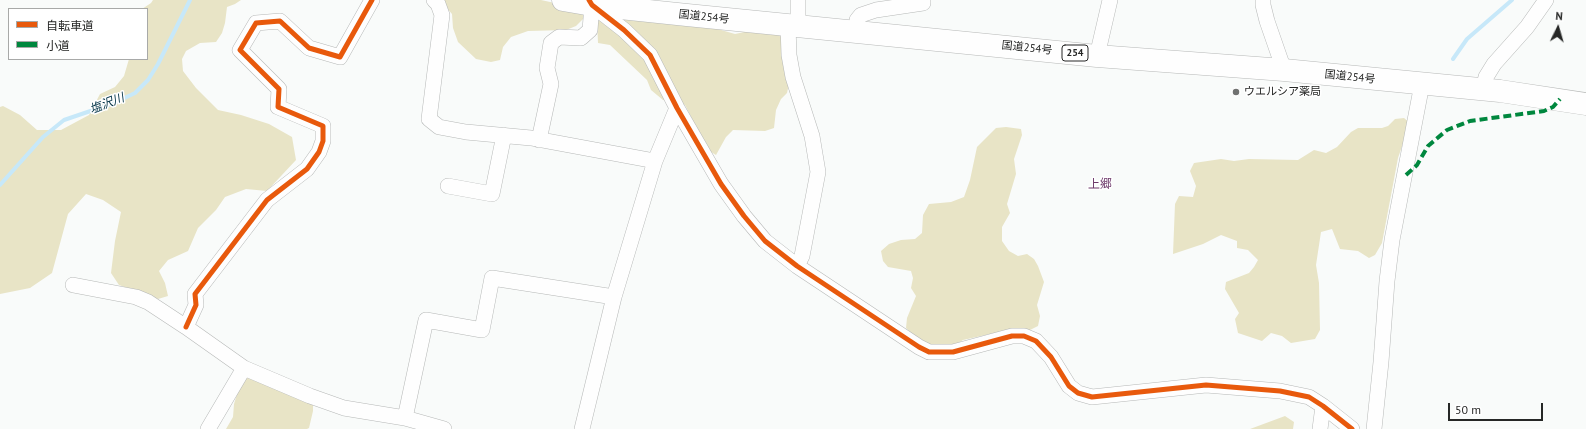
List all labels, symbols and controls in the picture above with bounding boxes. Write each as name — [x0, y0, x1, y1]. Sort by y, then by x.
legend — [8, 8, 148, 60]
street label: 国道254号 — [678, 8, 730, 26]
north arrow — [1538, 8, 1578, 48]
text: N — [1555, 9, 1563, 23]
text: 自転車道 — [46, 18, 94, 33]
text: 小道 — [46, 38, 70, 53]
street label: 国道254号 — [1001, 39, 1053, 57]
road number: 254 — [1062, 45, 1088, 61]
street label: 国道254号 — [1324, 68, 1376, 86]
place label: ウエルシア薬局 — [1244, 85, 1321, 99]
marker: ウエルシア薬局 — [1231, 87, 1241, 97]
water label: 塩沢川 — [88, 91, 126, 117]
district label: 上郷 — [1088, 178, 1112, 192]
scale bar — [1450, 395, 1545, 421]
text: 50 m — [1455, 402, 1481, 417]

